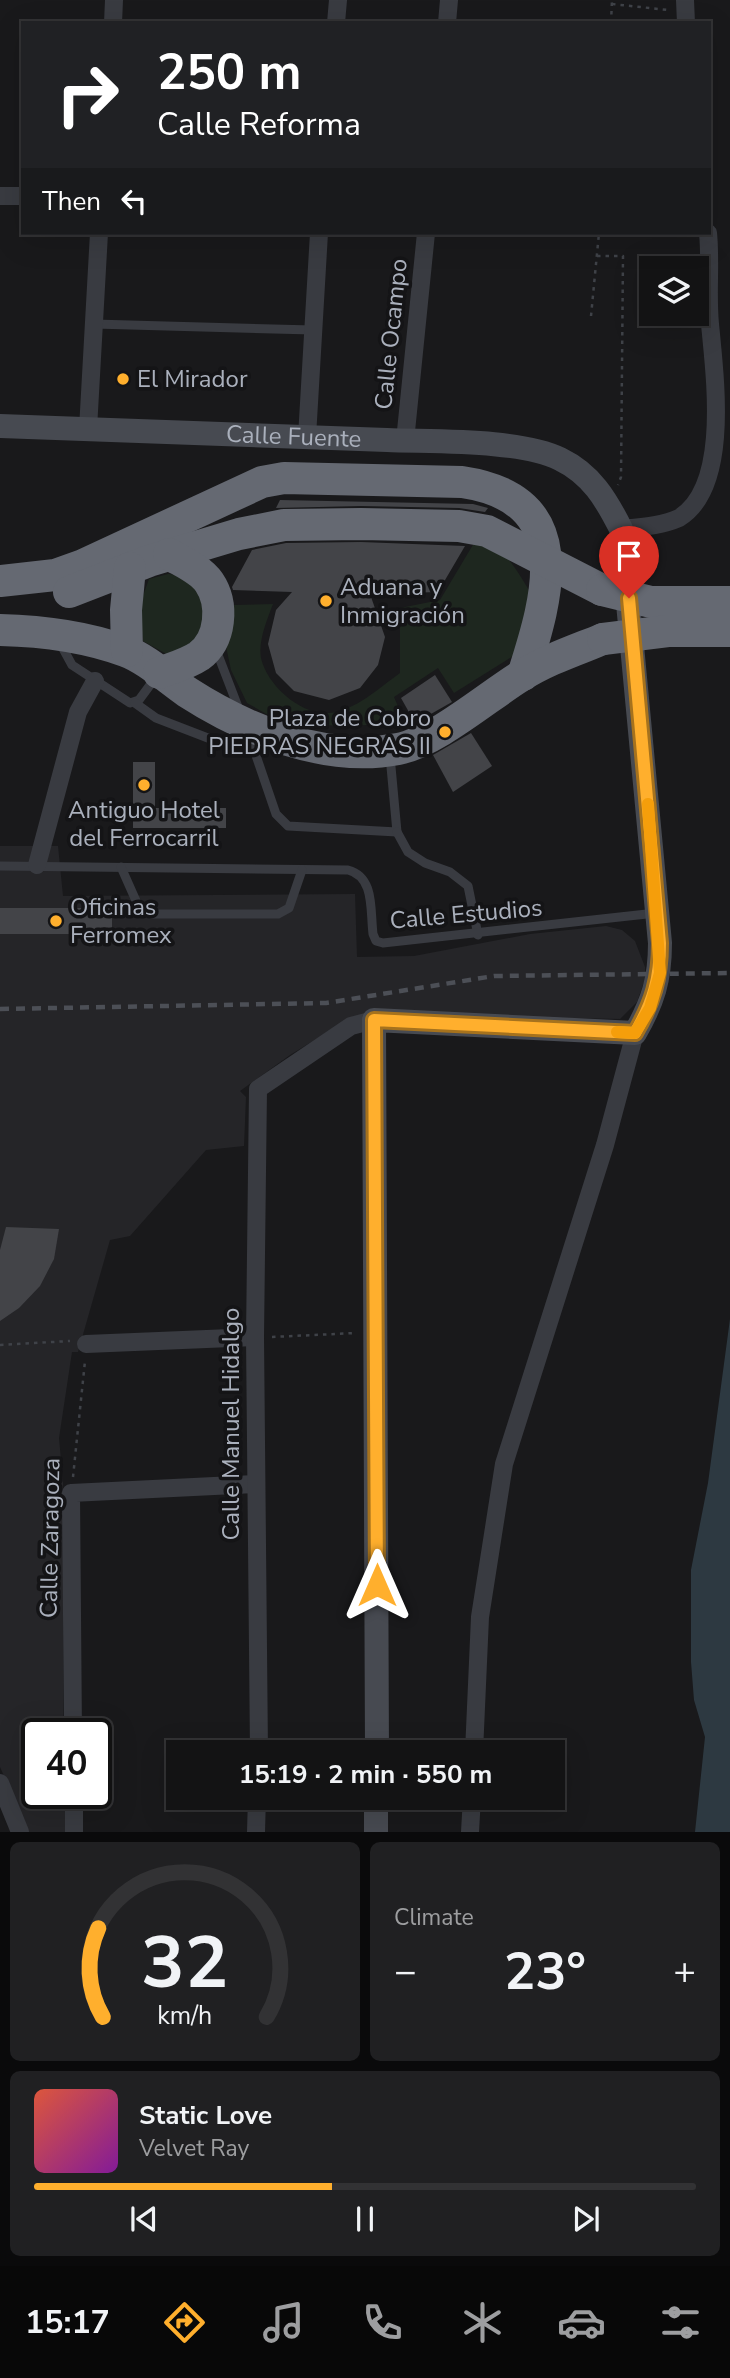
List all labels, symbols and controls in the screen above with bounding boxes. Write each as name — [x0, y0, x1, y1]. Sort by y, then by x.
text: 250 m — [157, 39, 301, 106]
icon: right — [42, 49, 133, 140]
text: Calle Reforma — [157, 103, 361, 146]
icon: left — [115, 182, 153, 220]
text: Then — [42, 184, 101, 219]
map controls — [639, 256, 709, 326]
button: layers — [639, 256, 709, 326]
street label: Calle Ocampo — [367, 257, 415, 411]
place label: El Mirador — [137, 363, 248, 395]
marker: El Mirador — [115, 371, 131, 387]
street label: Calle Fuente — [226, 418, 362, 455]
pin — [599, 526, 659, 598]
icon: arrive — [610, 537, 648, 575]
place label: Aduana y Inmigración — [340, 571, 465, 631]
marker: Aduana y Inmigración — [318, 593, 334, 609]
place label: Plaza de Cobro PIEDRAS NEGRAS II — [208, 702, 431, 762]
marker: Plaza de Cobro PIEDRAS NEGRAS II — [437, 724, 453, 740]
marker: Antiguo Hotel del Ferrocarril — [136, 777, 152, 793]
place label: Antiguo Hotel del Ferrocarril — [68, 794, 220, 854]
place label: Oficinas Ferromex — [70, 891, 172, 951]
street label: Calle Estudios — [388, 891, 544, 937]
marker: Oficinas Ferromex — [48, 913, 64, 929]
street label: Calle Manuel Hidalgo — [215, 1308, 247, 1540]
street label: Calle Zaragoza — [33, 1458, 67, 1618]
position arrow — [340, 1548, 414, 1622]
speed limit sign: 40 — [21, 1718, 112, 1809]
text: 15:19 · 2 min · 550 m — [239, 1757, 492, 1792]
text: Climate — [394, 1902, 474, 1933]
text: 32 — [141, 1914, 229, 2014]
text: 23° — [504, 1936, 586, 2007]
text: − — [394, 1946, 417, 1997]
text: + — [673, 1946, 696, 1997]
text: km/h — [157, 1999, 213, 2033]
text: Static Love — [139, 2098, 272, 2133]
text: Velvet Ray — [139, 2133, 249, 2164]
icon: previous — [125, 2200, 163, 2238]
icon: pause — [346, 2200, 384, 2238]
icon: next — [567, 2200, 605, 2238]
icon: directions — [160, 2298, 209, 2347]
icon: music — [259, 2298, 308, 2347]
icon: phone — [358, 2298, 407, 2347]
icon: climate — [458, 2298, 507, 2347]
icon: car — [557, 2298, 606, 2347]
icon: filters — [656, 2298, 705, 2347]
text: 15:17 — [25, 2301, 110, 2344]

